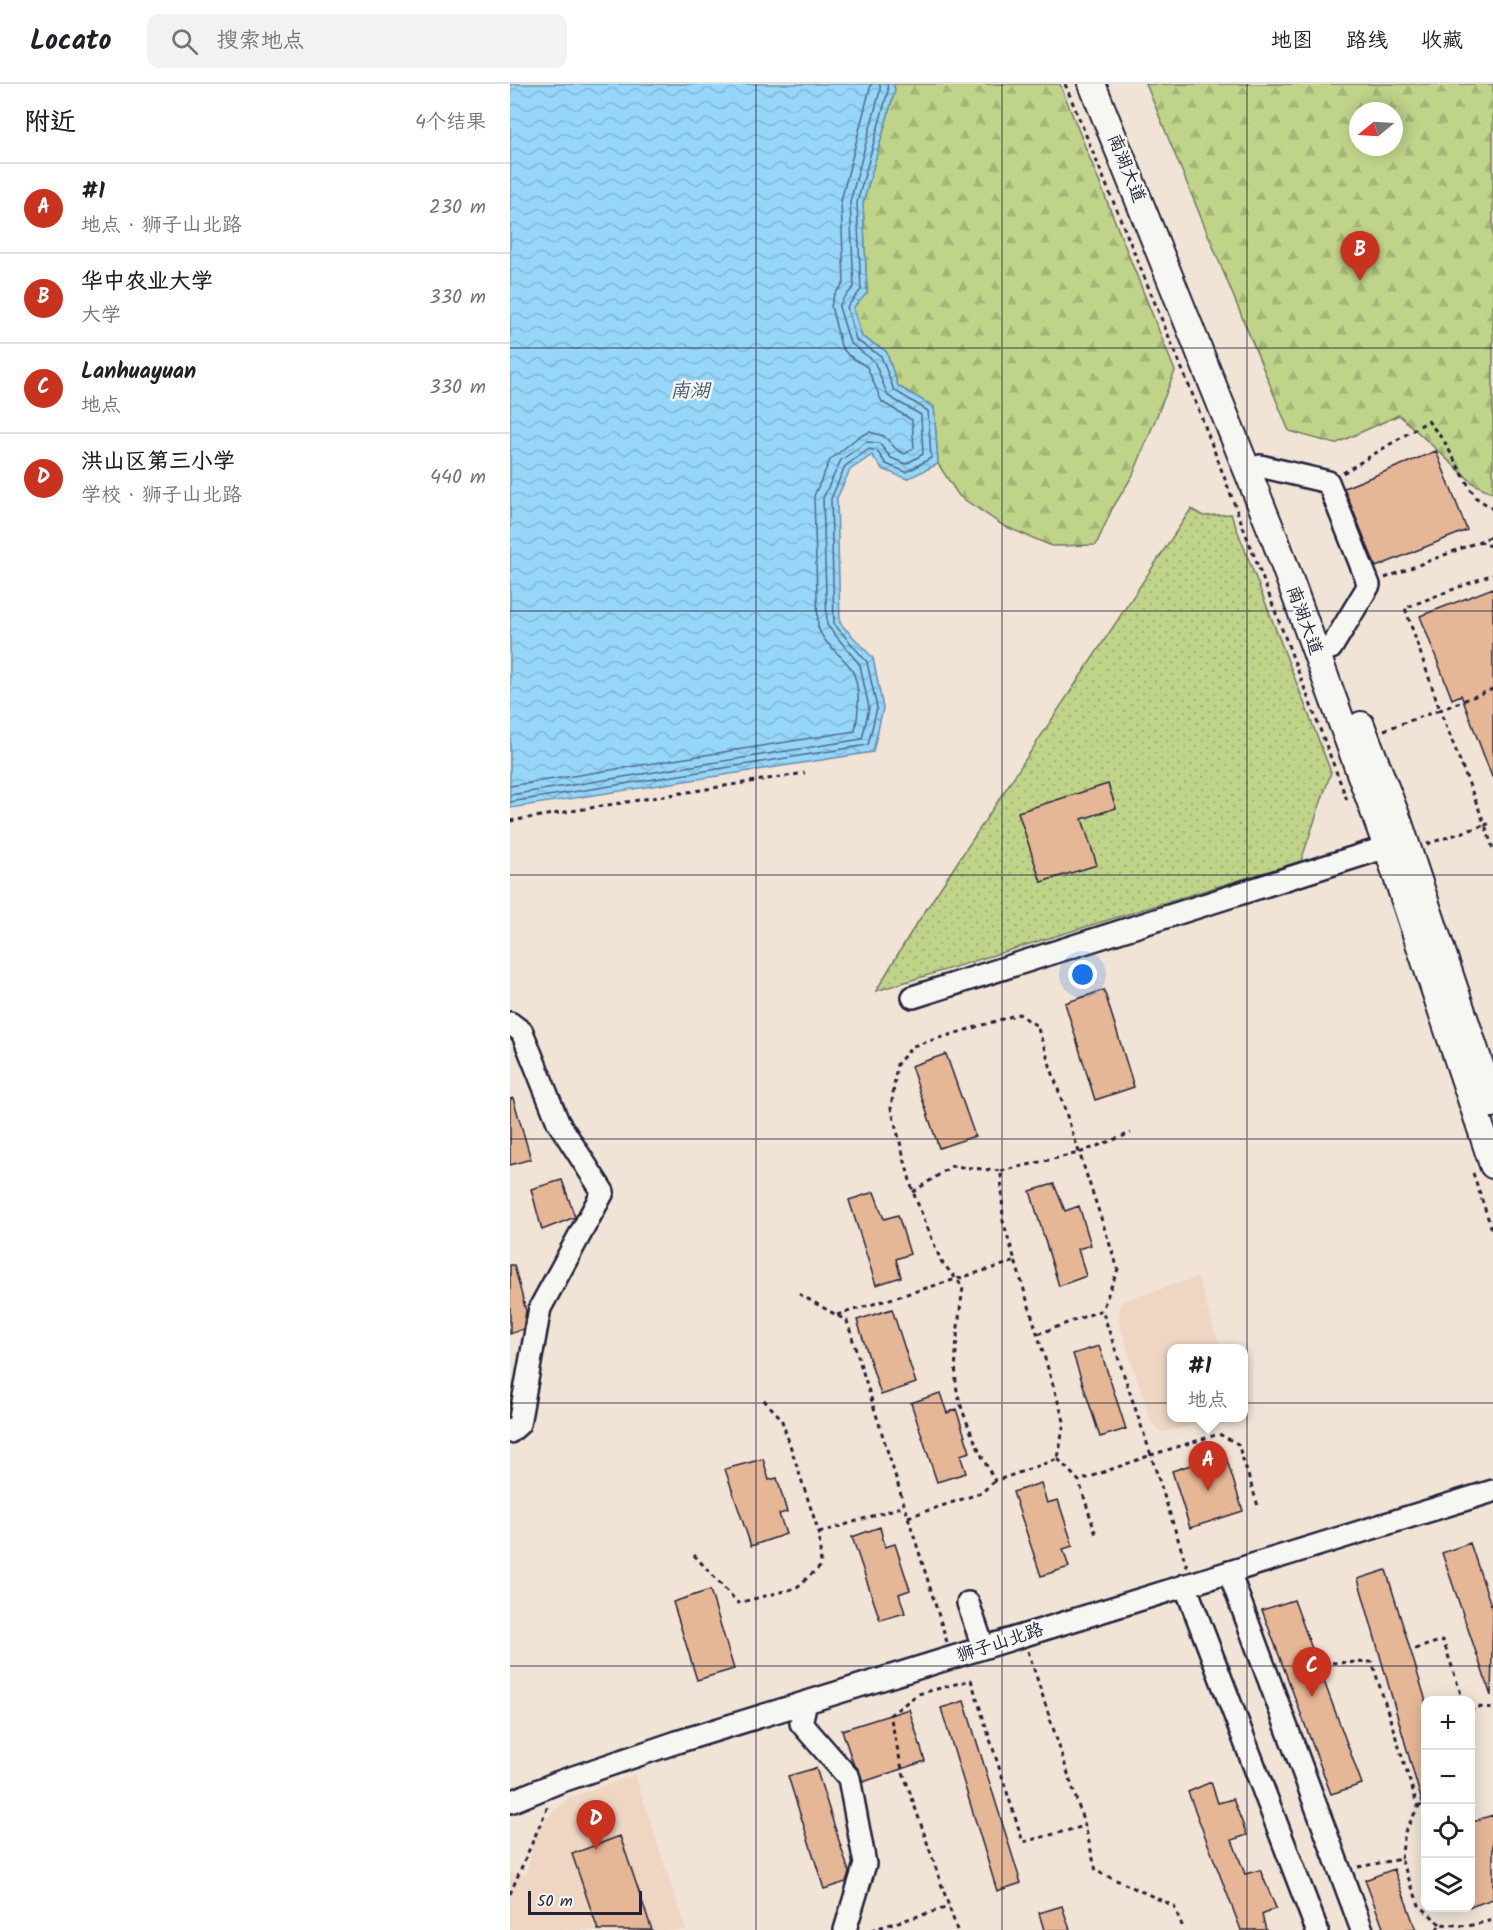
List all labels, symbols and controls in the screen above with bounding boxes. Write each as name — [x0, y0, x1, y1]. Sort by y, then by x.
search box — [147, 14, 567, 68]
text: Locato — [30, 19, 111, 64]
text: 搜索地点 — [216, 24, 304, 59]
icon: search — [168, 25, 201, 58]
text: 地图 — [1271, 25, 1313, 58]
text: 路线 — [1346, 25, 1388, 58]
text: 收藏 — [1421, 25, 1463, 58]
text: 附近 — [24, 102, 76, 144]
north arrow — [1349, 102, 1403, 156]
text: 4个结果 — [415, 107, 486, 139]
street label: 南湖大道 — [1099, 130, 1153, 207]
text: #1 — [81, 175, 105, 210]
text: A — [37, 192, 50, 224]
text: 230 m — [429, 192, 486, 224]
text: 地点 · 狮子山北路 — [81, 210, 242, 242]
pin: B — [1340, 232, 1380, 281]
text: 华中农业大学 — [81, 265, 213, 300]
text: B — [37, 282, 50, 314]
text: 330 m — [429, 282, 486, 314]
text: 大学 — [81, 300, 121, 332]
text: Lanhuayuan — [81, 355, 196, 390]
text: C — [37, 372, 50, 404]
text: 330 m — [429, 372, 486, 404]
water label: 南湖 — [670, 376, 712, 408]
text: 地点 — [81, 390, 121, 422]
text: 洪山区第三小学 — [81, 445, 235, 480]
text: D — [37, 462, 50, 494]
text: 440 m — [430, 462, 486, 494]
text: 学校 · 狮子山北路 — [81, 480, 242, 512]
street label: 南湖大道 — [1278, 582, 1330, 659]
your location — [1068, 960, 1097, 989]
popup — [1167, 1344, 1248, 1422]
text: #1 — [1188, 1350, 1211, 1385]
text: 地点 — [1188, 1385, 1228, 1417]
pin: A — [1188, 1442, 1228, 1491]
street label: 狮子山北路 — [953, 1616, 1048, 1671]
pin: C — [1292, 1648, 1332, 1697]
map controls — [1421, 1696, 1475, 1912]
button: + — [1421, 1696, 1475, 1750]
button: − — [1421, 1750, 1475, 1804]
pin: D — [576, 1800, 616, 1850]
button: locate — [1421, 1804, 1475, 1858]
button: layers — [1421, 1858, 1475, 1912]
scale bar — [528, 1888, 642, 1916]
text: 50 m — [537, 1889, 573, 1914]

